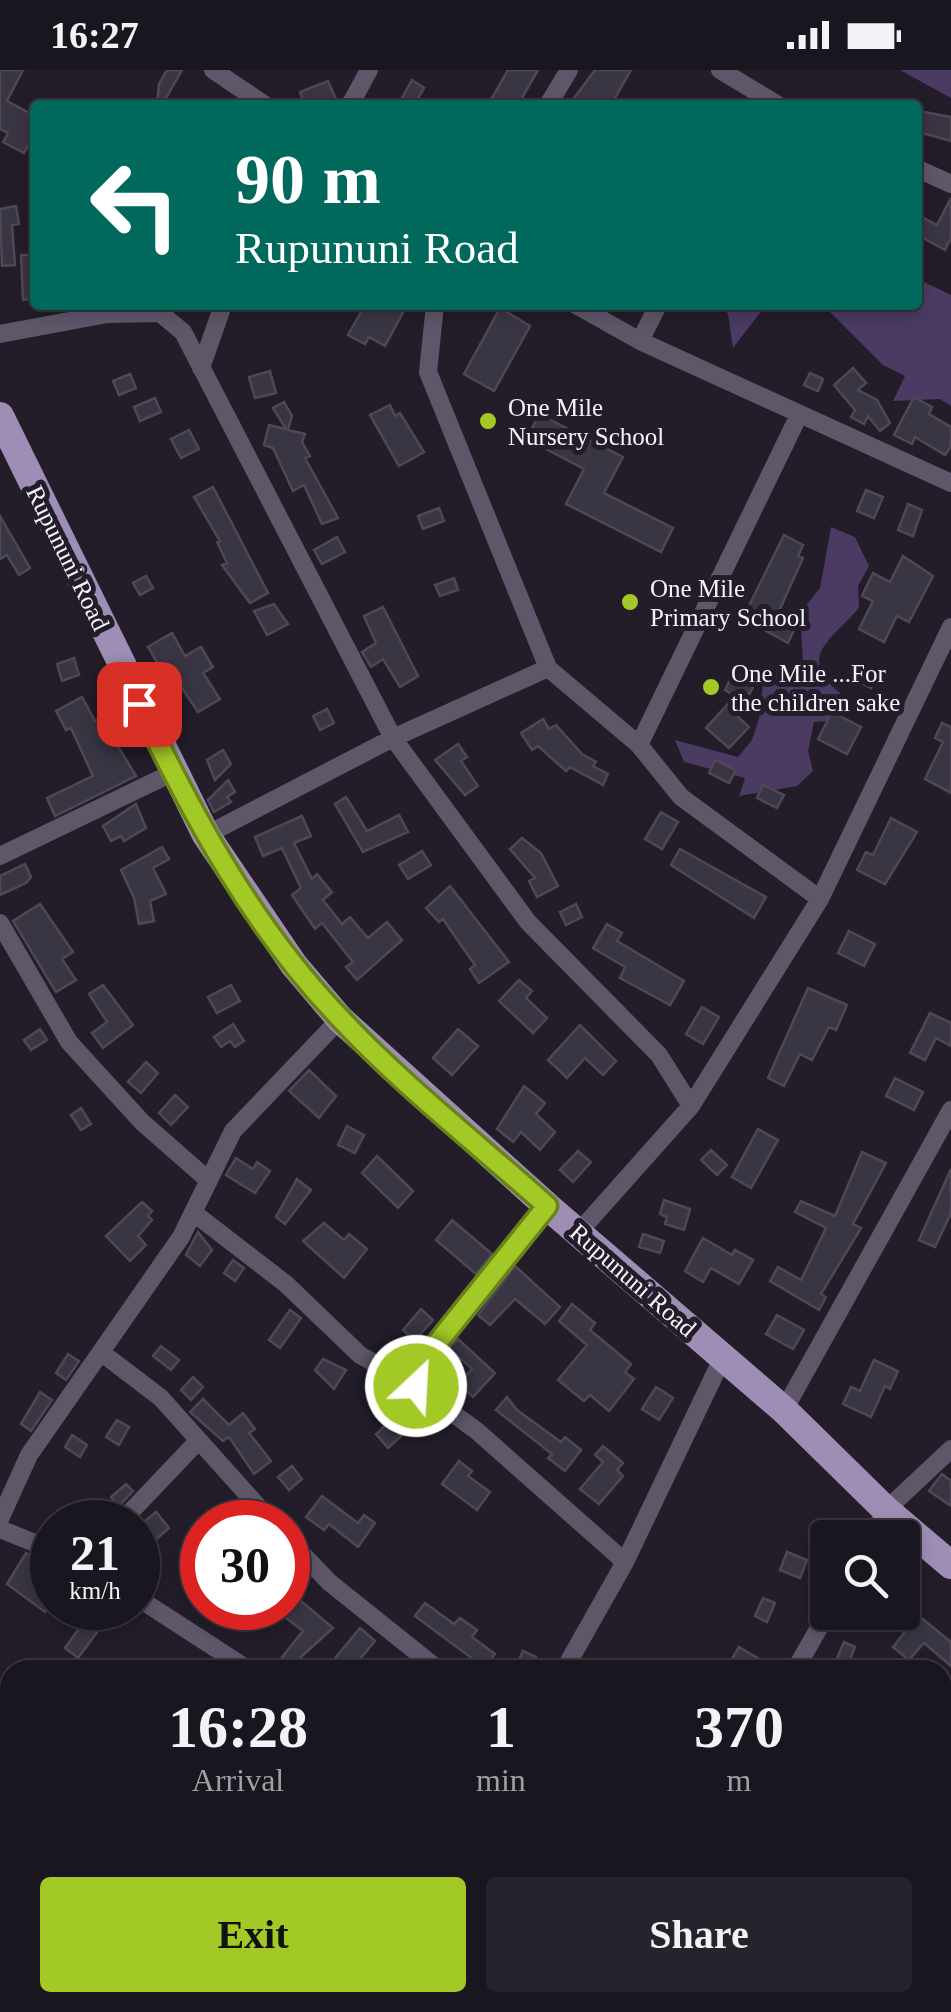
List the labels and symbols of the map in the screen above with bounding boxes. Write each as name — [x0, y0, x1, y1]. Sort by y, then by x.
place label: One Mile Nursery School — [508, 394, 664, 450]
marker: One Mile Nursery School — [477, 410, 499, 432]
street label: Rupununi Road — [21, 481, 115, 635]
place label: One Mile Primary School — [650, 575, 806, 631]
marker: One Mile Primary School — [619, 591, 641, 613]
place label: One Mile ...For the children sake — [731, 660, 900, 716]
pin — [97, 662, 182, 747]
marker: One Mile ...For the children sake — [700, 676, 722, 698]
street label: Rupununi Road — [565, 1218, 702, 1342]
position arrow — [364, 1334, 468, 1438]
speed limit sign: 30 — [180, 1500, 310, 1630]

